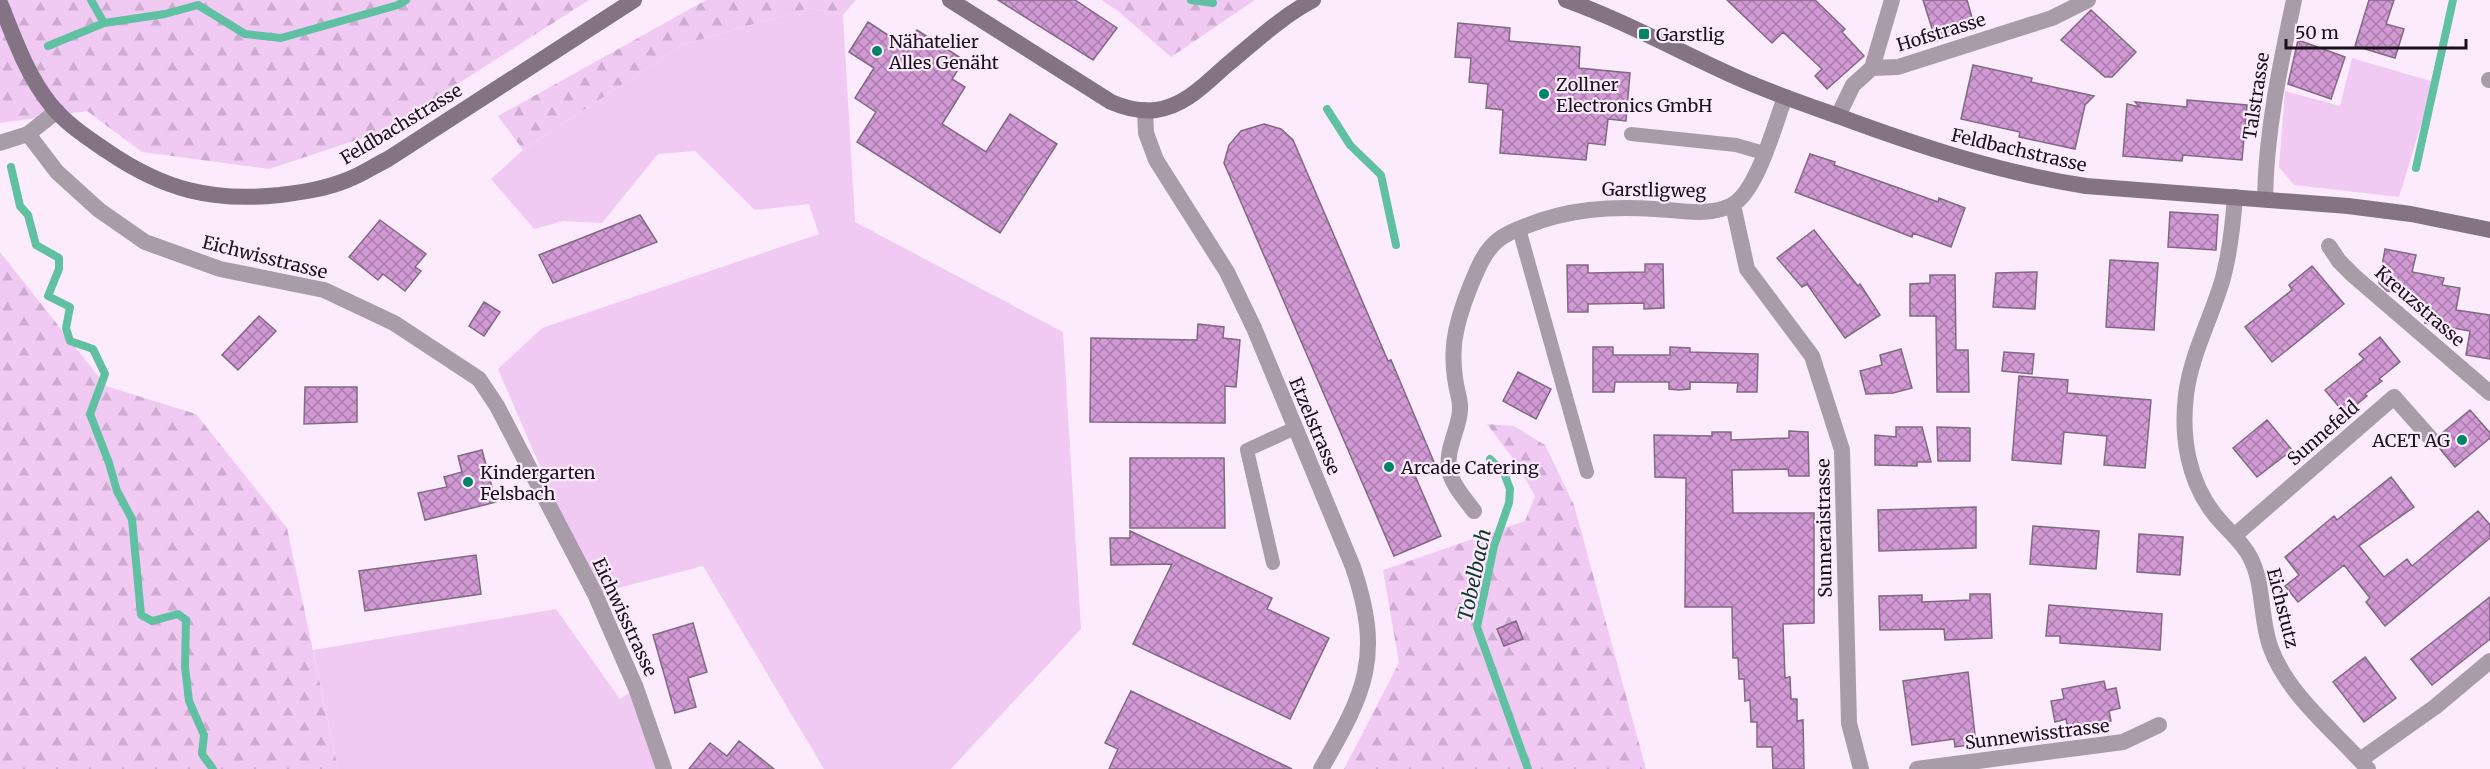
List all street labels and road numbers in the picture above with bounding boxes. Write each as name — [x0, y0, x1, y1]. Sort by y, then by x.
street label: Hofstrasse — [1894, 8, 1988, 56]
street label: Talstrasse — [2238, 51, 2274, 141]
street label: Feldbachstrasse — [336, 79, 466, 169]
street label: Feldbachstrasse — [1949, 123, 2089, 177]
street label: Garstligweg — [1602, 178, 1707, 202]
street label: Eichwisstrasse — [200, 230, 330, 284]
street label: Kreuzstrasse — [2370, 261, 2470, 351]
street label: Etzelstrasse — [1284, 374, 1346, 478]
street label: Sunnefeld — [2282, 396, 2364, 470]
street label: Sunneraistrasse — [1811, 458, 1837, 598]
street label: Eichwisstrasse — [587, 554, 663, 680]
street label: Eichstutz — [2262, 566, 2304, 651]
street label: Sunnewisstrasse — [1963, 714, 2111, 754]

